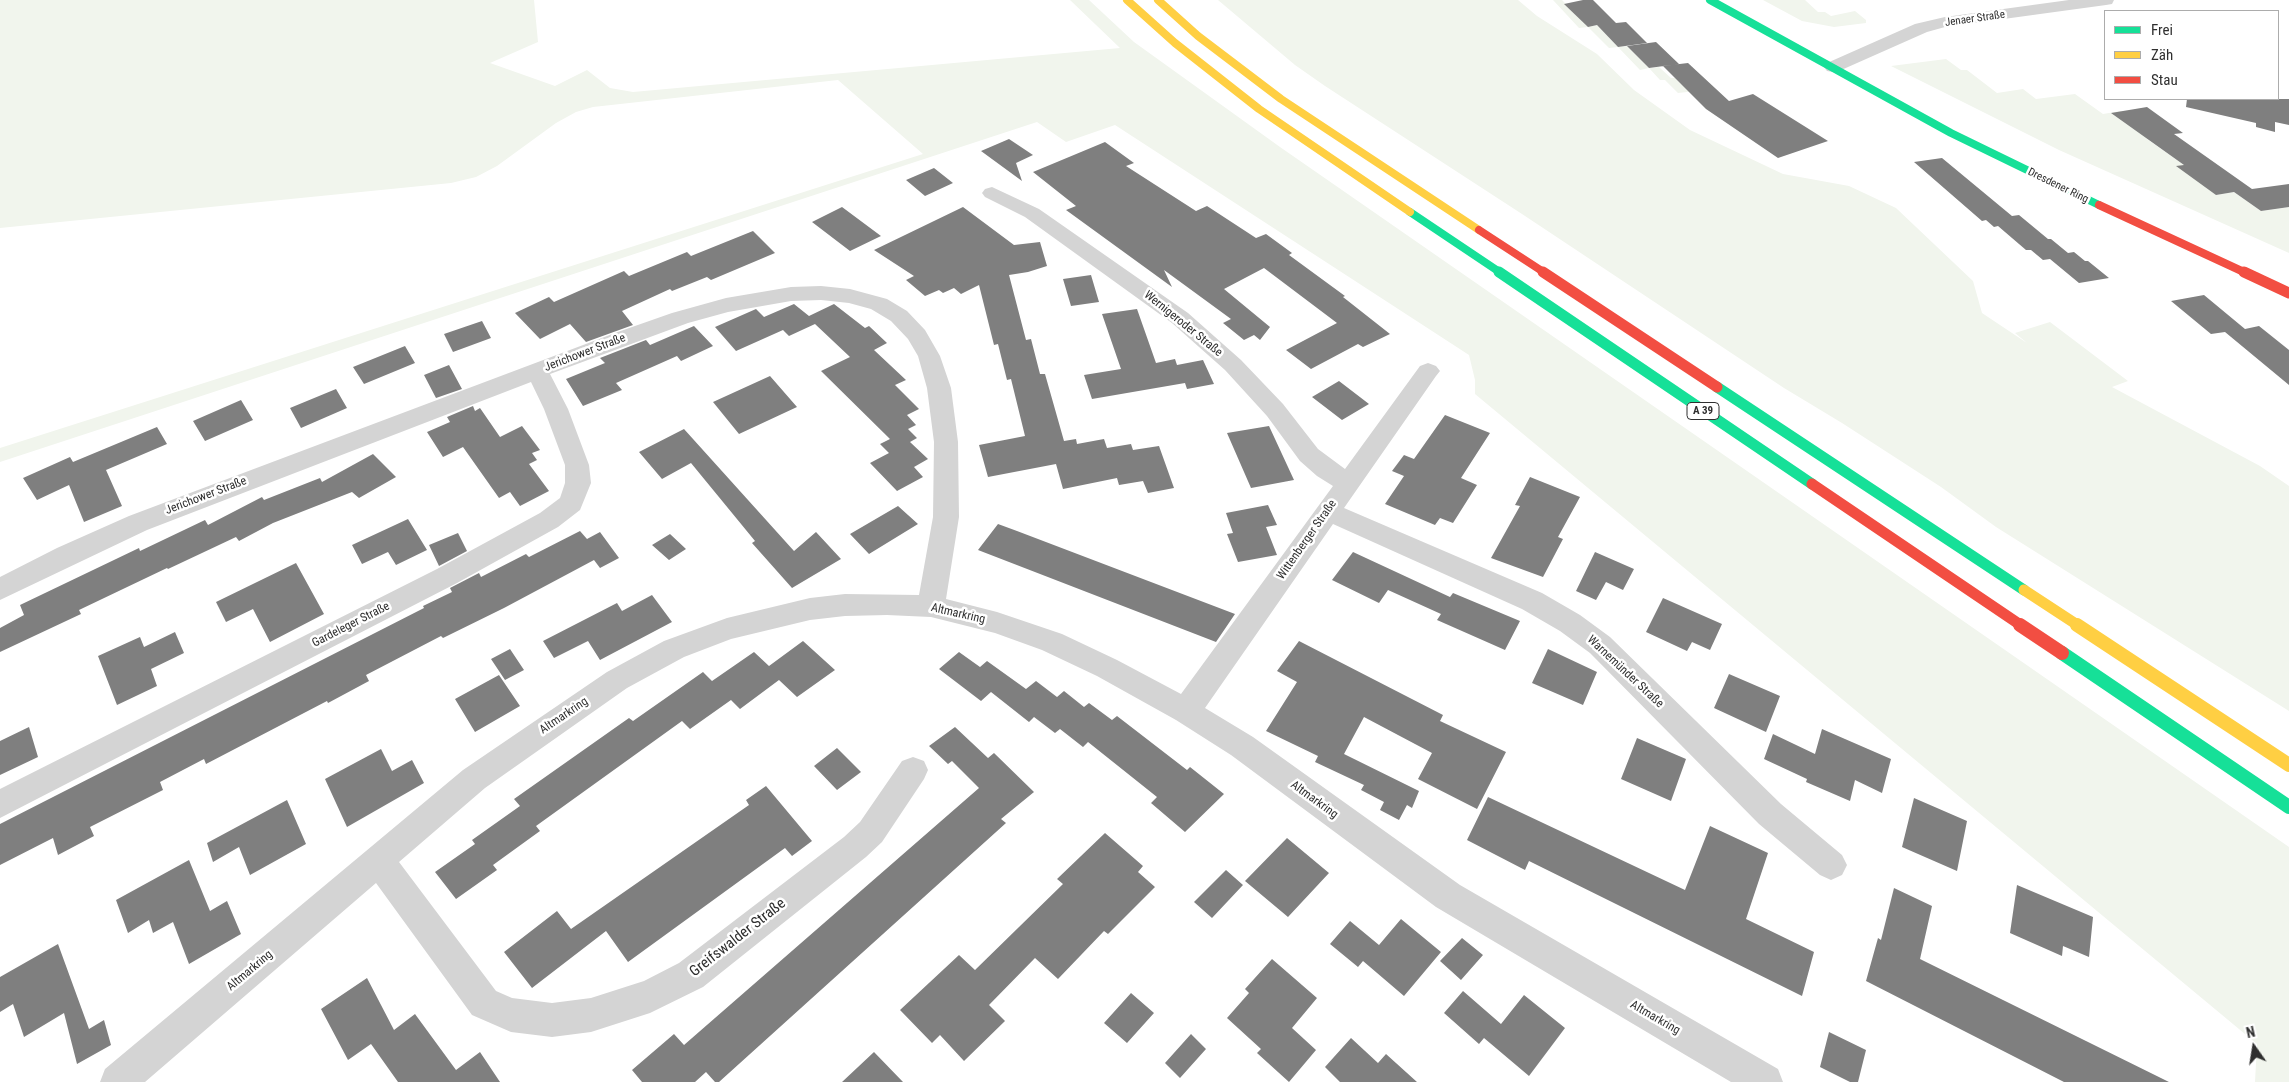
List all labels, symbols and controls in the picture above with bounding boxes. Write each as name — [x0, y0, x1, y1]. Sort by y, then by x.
street label: Jenaer Straße — [1944, 8, 2006, 30]
legend — [2104, 10, 2279, 100]
text: Frei — [2151, 21, 2173, 39]
text: Zäh — [2151, 46, 2173, 64]
text: Stau — [2151, 71, 2178, 89]
street label: Dresdener Ring — [2026, 166, 2090, 206]
street label: Wernigeroder Straße — [1141, 288, 1225, 360]
street label: Jerichower Straße — [542, 331, 628, 375]
road number: A 39 — [1687, 402, 1719, 420]
street label: Jerichower Straße — [163, 474, 249, 518]
street label: Wittenberger Straße — [1274, 497, 1340, 583]
street label: Gardeleger Straße — [310, 599, 392, 651]
street label: Altmarkring — [929, 601, 987, 627]
street label: Warnemünder Straße — [1584, 633, 1666, 711]
street label: Altmarkring — [537, 695, 591, 737]
street label: Altmarkring — [1287, 778, 1341, 822]
street label: Greifswalder Straße — [686, 895, 790, 981]
street label: Altmarkring — [224, 948, 276, 994]
street label: Altmarkring — [1627, 998, 1683, 1038]
north arrow — [2229, 1022, 2279, 1072]
text: N — [2245, 1024, 2257, 1041]

